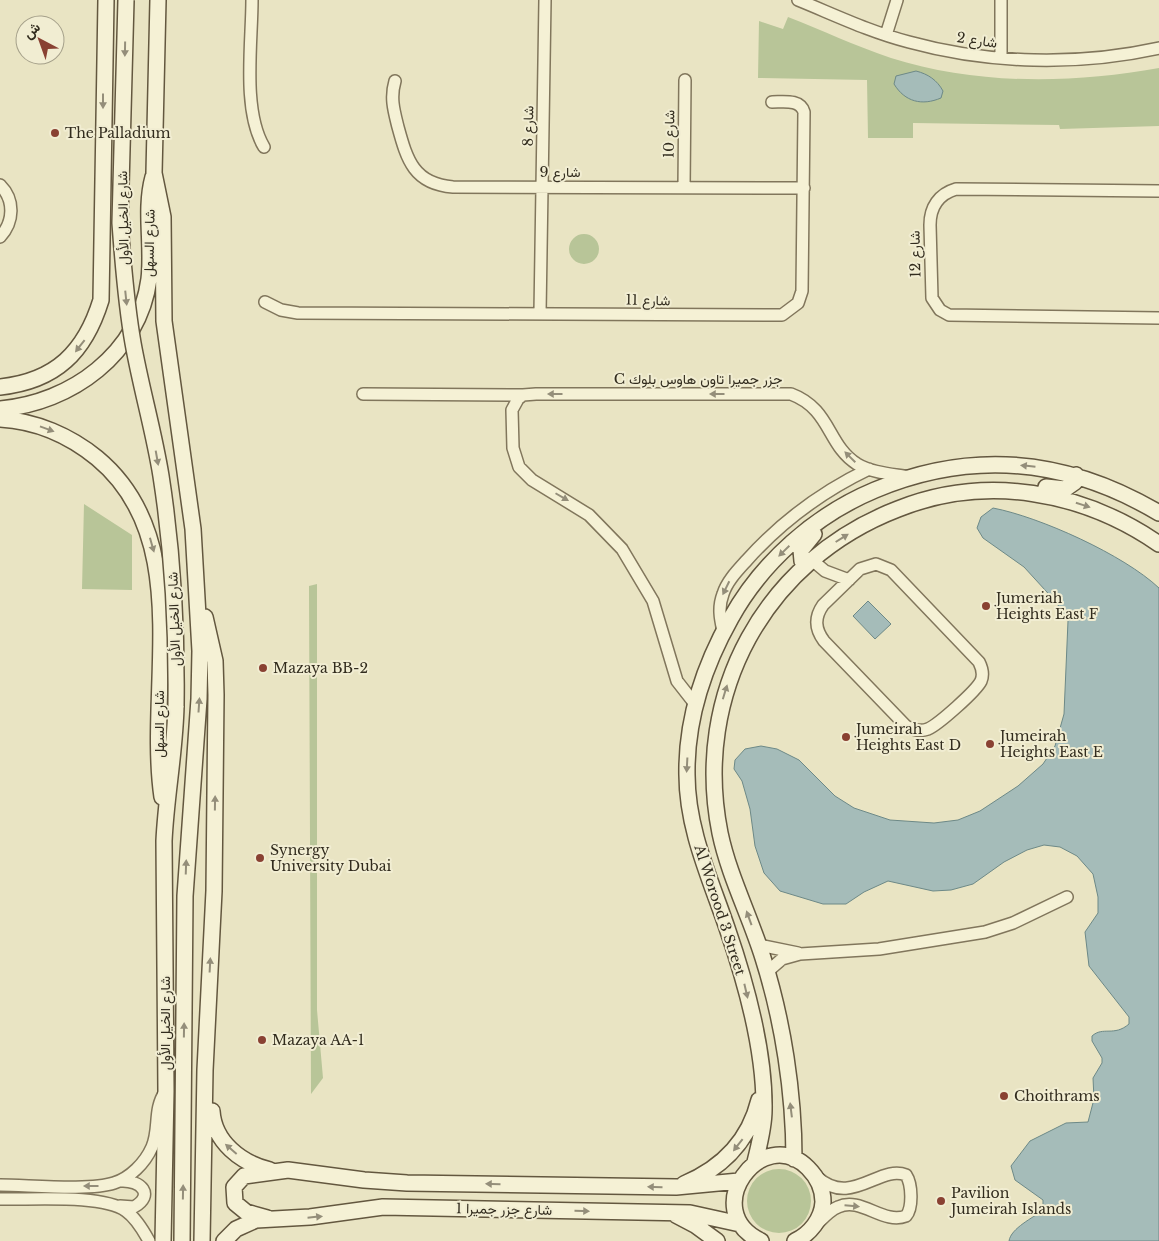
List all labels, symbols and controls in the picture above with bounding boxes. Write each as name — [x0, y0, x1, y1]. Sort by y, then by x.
north arrow — [15, 15, 65, 65]
text: ش — [19, 18, 44, 43]
street label: شارع 2 — [955, 28, 998, 54]
one-way arrow — [121, 41, 129, 57]
one-way arrow — [99, 93, 107, 109]
street label: شارع 8 — [519, 106, 539, 147]
street label: شارع 10 — [660, 110, 680, 158]
place label: The Palladium — [65, 124, 171, 142]
marker: The Palladium — [49, 127, 61, 139]
street label: شارع 9 — [539, 163, 581, 183]
street label: شارع الخيل الأول — [113, 171, 135, 265]
street label: شارع السهل — [139, 209, 161, 277]
street label: شارع 12 — [906, 230, 926, 278]
one-way arrow — [122, 291, 130, 307]
street label: شارع 11 — [625, 291, 670, 311]
one-way arrow — [74, 339, 85, 352]
street label: C جزر جميرا تاون هاوس بلوك — [614, 370, 782, 388]
one-way arrow — [547, 390, 563, 398]
one-way arrow — [709, 390, 725, 398]
one-way arrow — [40, 426, 55, 434]
one-way arrow — [154, 450, 162, 466]
one-way arrow — [844, 451, 856, 463]
one-way arrow — [1020, 462, 1036, 470]
one-way arrow — [555, 493, 569, 501]
one-way arrow — [1076, 502, 1091, 510]
one-way arrow — [835, 533, 848, 542]
one-way arrow — [148, 538, 156, 553]
one-way arrow — [778, 545, 790, 557]
street label: شارع الخيل الأول — [163, 571, 187, 666]
one-way arrow — [722, 581, 730, 596]
place label: Jumeriah Heights East F — [994, 589, 1099, 623]
marker: Jumeriah Heights East F — [980, 600, 992, 612]
place label: Mazaya BB-2 — [273, 659, 368, 677]
marker: Mazaya BB-2 — [257, 662, 269, 674]
one-way arrow — [722, 685, 730, 700]
street label: شارع السهل — [150, 690, 170, 758]
one-way arrow — [195, 697, 203, 713]
place label: Jumeirah Heights East D — [854, 720, 961, 754]
place label: Jumeirah Heights East E — [998, 727, 1103, 761]
marker: Jumeirah Heights East D — [840, 731, 852, 743]
marker: Jumeirah Heights East E — [984, 738, 996, 750]
one-way arrow — [683, 758, 691, 774]
one-way arrow — [211, 794, 219, 810]
place label: Synergy University Dubai — [270, 841, 392, 875]
street label: Al Worood 3 Street — [690, 841, 750, 978]
marker: Synergy University Dubai — [254, 852, 266, 864]
one-way arrow — [182, 859, 190, 875]
one-way arrow — [745, 910, 753, 925]
one-way arrow — [206, 957, 214, 973]
street label: شارع الخيل الأول — [156, 976, 176, 1070]
one-way arrow — [742, 984, 750, 999]
one-way arrow — [180, 1022, 188, 1038]
place label: Mazaya AA-1 — [272, 1031, 364, 1049]
marker: Mazaya AA-1 — [256, 1034, 268, 1046]
place label: Choithrams — [1014, 1087, 1100, 1105]
marker: Choithrams — [998, 1090, 1010, 1102]
one-way arrow — [787, 1102, 795, 1118]
one-way arrow — [733, 1138, 743, 1152]
one-way arrow — [225, 1144, 238, 1155]
one-way arrow — [485, 1180, 501, 1188]
one-way arrow — [82, 1182, 98, 1190]
one-way arrow — [647, 1183, 663, 1191]
one-way arrow — [179, 1184, 187, 1200]
place label: Pavilion Jumeirah Islands — [949, 1184, 1071, 1218]
marker: Pavilion Jumeirah Islands — [935, 1195, 947, 1207]
street label: شارع جزر جميرا 1 — [456, 1199, 552, 1221]
one-way arrow — [845, 1202, 861, 1210]
one-way arrow — [574, 1207, 590, 1215]
one-way arrow — [308, 1213, 324, 1221]

